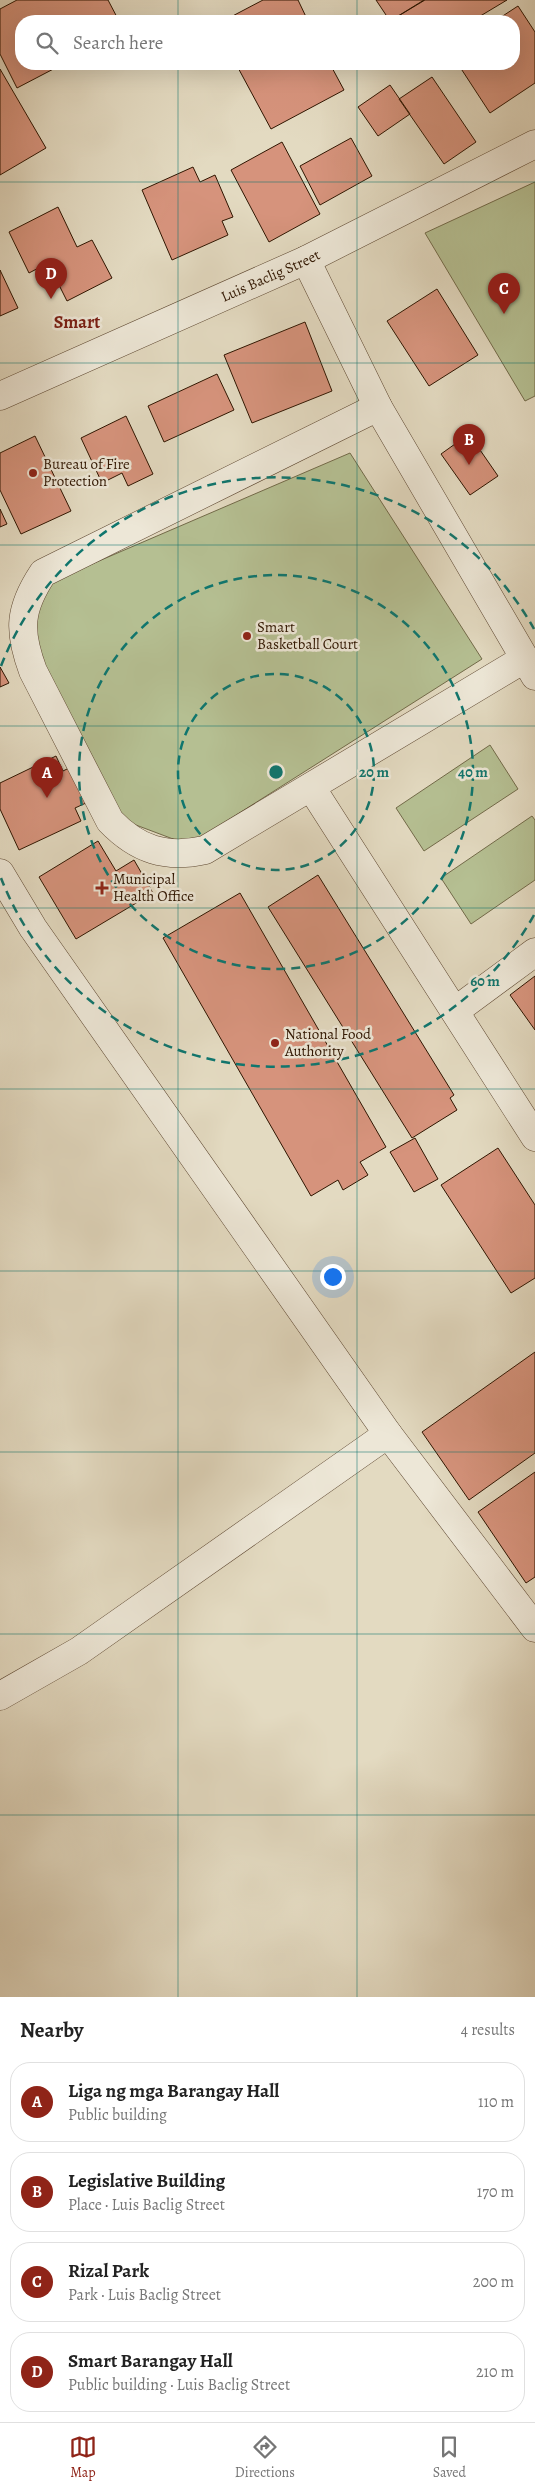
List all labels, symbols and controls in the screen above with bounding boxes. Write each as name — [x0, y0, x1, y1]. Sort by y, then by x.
search box — [15, 15, 520, 70]
icon: search — [33, 29, 61, 57]
text: Search here — [73, 30, 163, 56]
street label: Luis Baclig Street — [218, 245, 323, 307]
pin: D — [35, 258, 67, 299]
pin: C — [488, 273, 520, 314]
district label: Smart — [54, 310, 100, 334]
pin: B — [453, 424, 485, 465]
place label: Bureau of Fire Protection — [43, 454, 130, 491]
marker: Bureau of Fire Protection — [27, 467, 39, 479]
place label: Smart Basketball Court — [257, 617, 358, 654]
marker: Smart Basketball Court — [241, 630, 253, 642]
pin: A — [31, 757, 63, 798]
text: 20 m — [359, 762, 389, 782]
text: 40 m — [458, 762, 488, 782]
centre of rings — [267, 763, 285, 781]
place label: Municipal Health Office — [113, 869, 194, 906]
marker: Municipal Health Office — [95, 881, 109, 895]
text: 60 m — [470, 971, 500, 991]
place label: National Food Authority — [284, 1024, 372, 1061]
marker: National Food Authority — [269, 1037, 281, 1049]
your location — [320, 1264, 346, 1290]
text: Nearby — [20, 2016, 83, 2044]
text: 4 results — [461, 2019, 515, 2041]
text: Liga ng mga Barangay Hall — [68, 2078, 279, 2104]
text: A — [32, 2091, 42, 2113]
text: 110 m — [478, 2091, 514, 2113]
text: Public building — [68, 2104, 167, 2126]
text: Legislative Building — [68, 2168, 225, 2194]
text: B — [32, 2181, 42, 2203]
text: 170 m — [477, 2181, 514, 2203]
text: Place · Luis Baclig Street — [68, 2194, 225, 2216]
text: Rizal Park — [68, 2258, 149, 2284]
text: C — [32, 2271, 42, 2293]
text: 200 m — [473, 2271, 514, 2293]
text: Park · Luis Baclig Street — [68, 2284, 221, 2306]
text: Smart Barangay Hall — [68, 2348, 233, 2374]
text: D — [31, 2361, 43, 2383]
text: 210 m — [476, 2361, 514, 2383]
text: Public building · Luis Baclig Street — [68, 2374, 290, 2396]
tab: Map — [69, 2433, 97, 2482]
tab: Directions — [235, 2433, 295, 2482]
tab: Saved — [433, 2433, 466, 2482]

